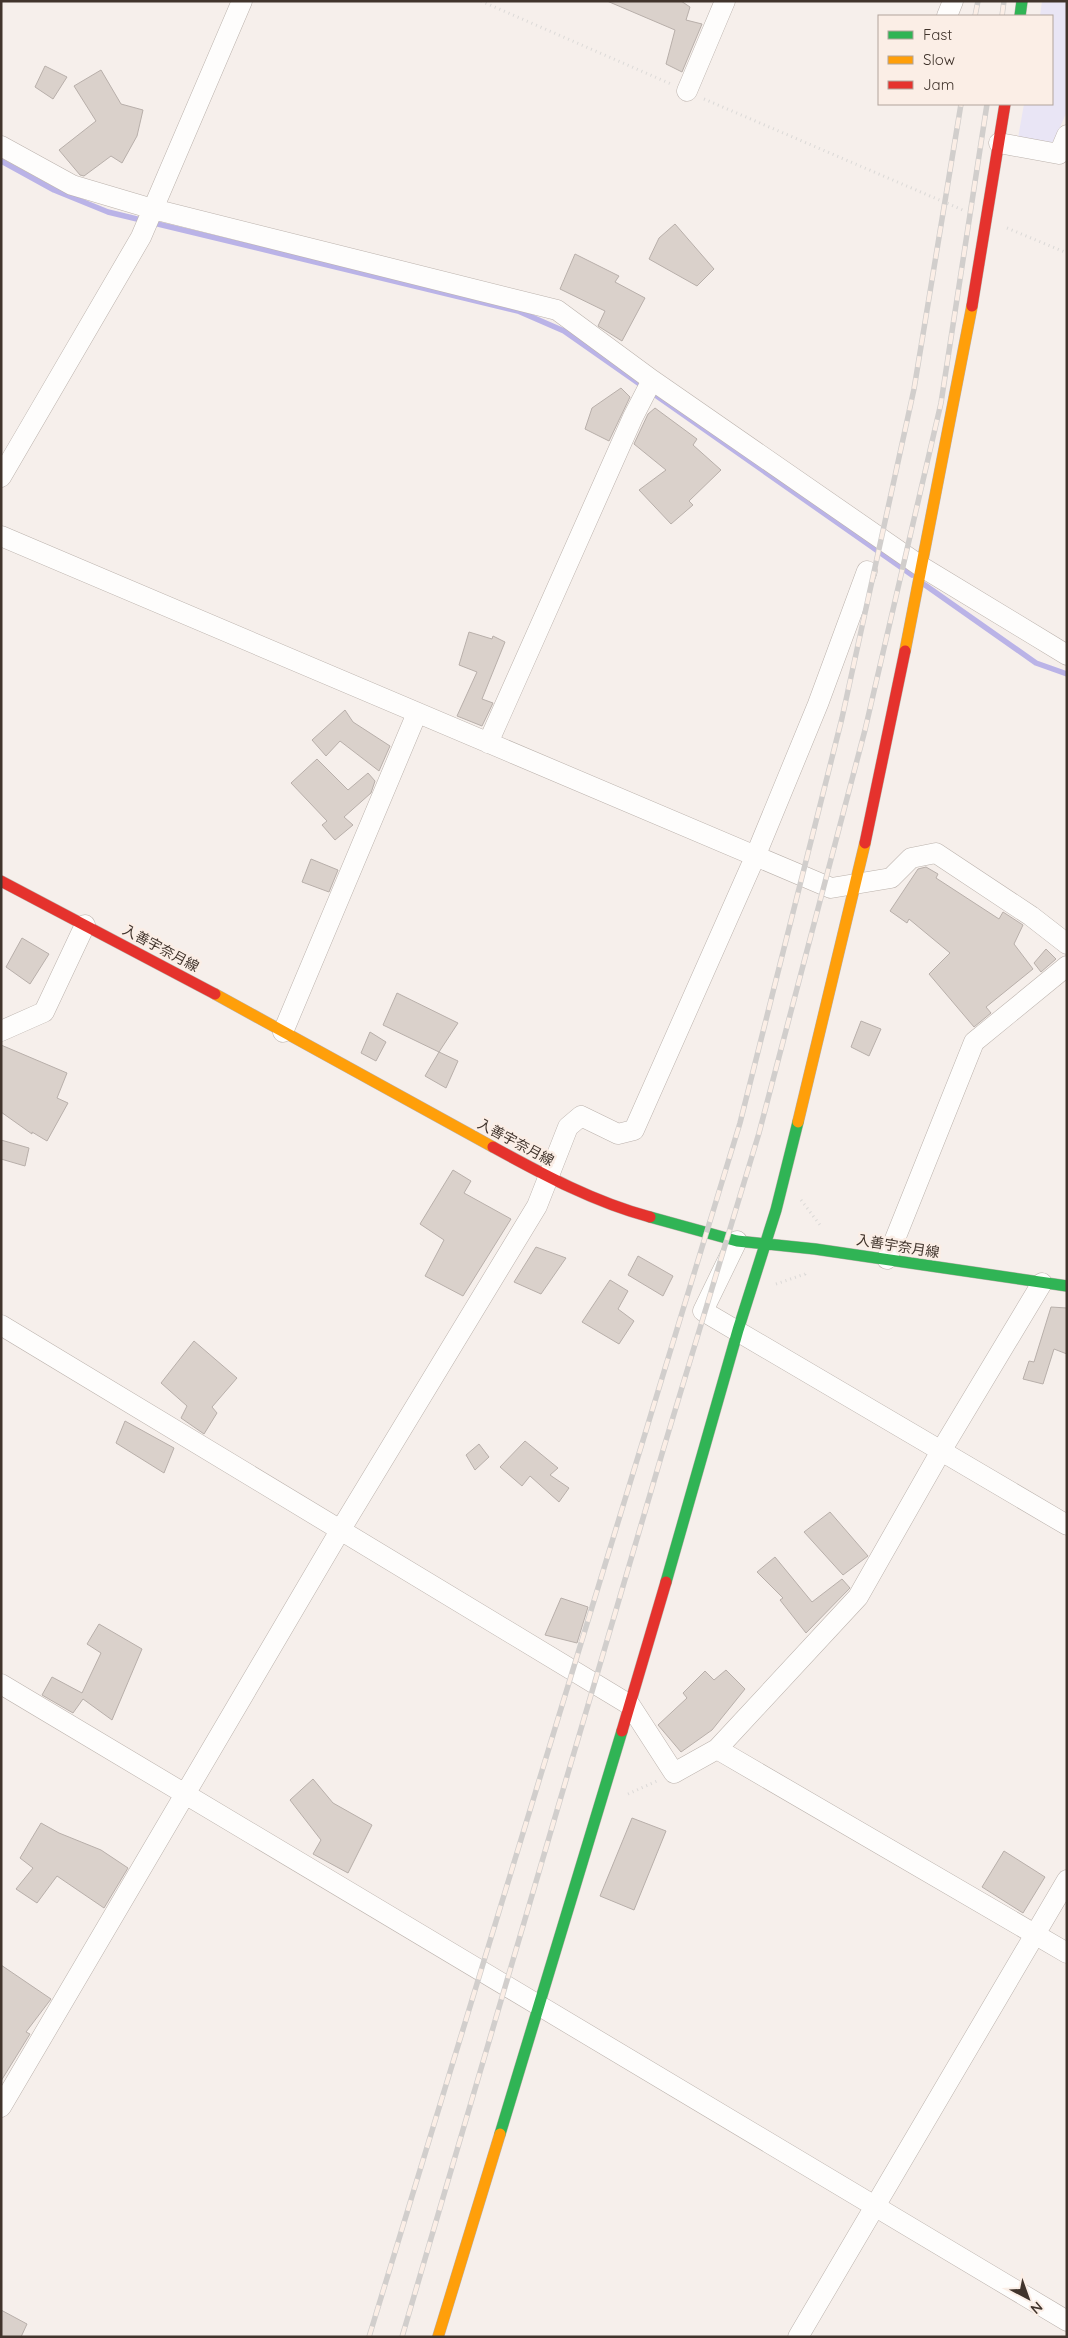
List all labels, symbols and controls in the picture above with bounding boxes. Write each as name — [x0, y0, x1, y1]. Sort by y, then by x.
legend — [878, 15, 1053, 105]
text: Fast — [923, 25, 952, 44]
text: Slow — [923, 50, 955, 69]
text: Jam — [923, 75, 954, 94]
street label: 入善宇奈月線 — [120, 920, 202, 976]
street label: 入善宇奈月線 — [475, 1114, 557, 1170]
street label: 入善宇奈月線 — [855, 1231, 941, 1261]
north arrow — [1003, 2273, 1053, 2323]
text: N — [1027, 2298, 1046, 2318]

